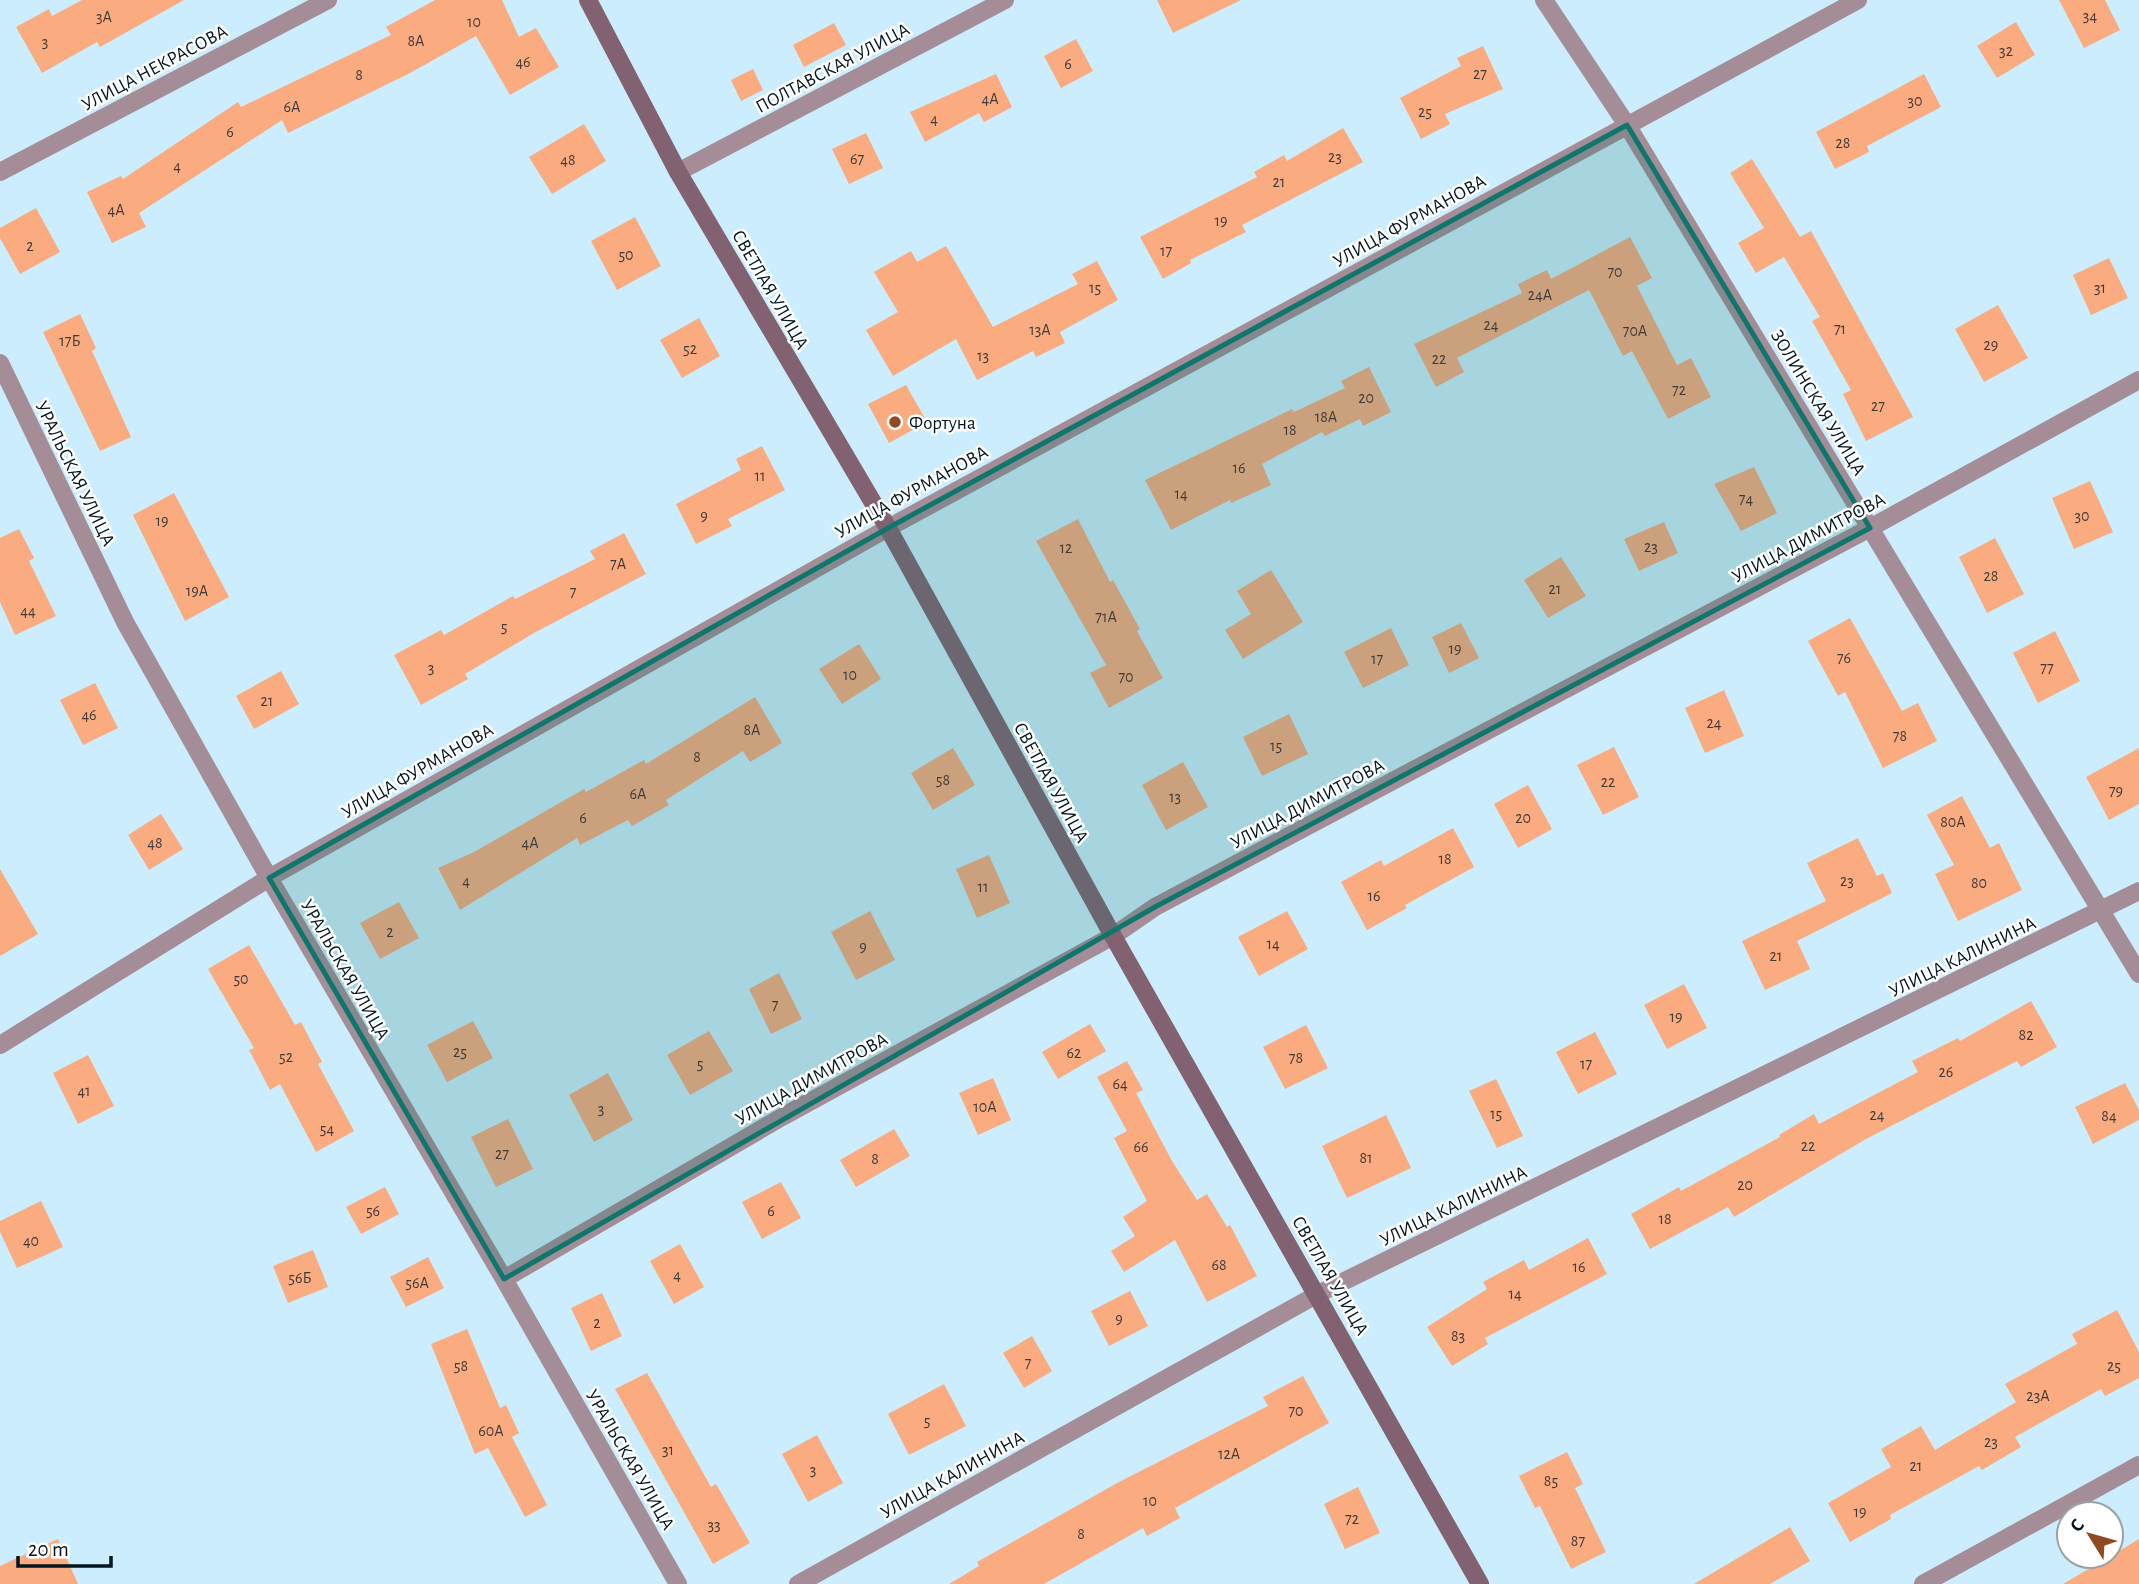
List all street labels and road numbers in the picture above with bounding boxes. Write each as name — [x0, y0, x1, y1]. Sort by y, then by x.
street label: ПОЛТАВСКАЯ УЛИЦА — [753, 20, 913, 117]
street label: УЛИЦА НЕКРАСОВА — [79, 22, 231, 115]
street label: УЛИЦА ФУРМАНОВА — [1330, 171, 1489, 271]
street label: СВЕТЛАЯ УЛИЦА — [728, 227, 811, 353]
street label: ЗОЛИНСКАЯ УЛИЦА — [1767, 327, 1869, 479]
street label: УРАЛЬСКАЯ УЛИЦА — [31, 398, 118, 549]
street label: УЛИЦА ФУРМАНОВА — [832, 442, 991, 542]
street label: УЛИЦА ДИМИТРОВА — [1729, 490, 1889, 587]
street label: СВЕТЛАЯ УЛИЦА — [1010, 719, 1092, 846]
street label: УЛИЦА ФУРМАНОВА — [339, 720, 497, 822]
street label: УЛИЦА ДИМИТРОВА — [1228, 756, 1388, 853]
street label: УРАЛЬСКАЯ УЛИЦА — [297, 896, 393, 1043]
street label: УЛИЦА КАЛИНИНА — [1886, 914, 2039, 1001]
street label: УЛИЦА ДИМИТРОВА — [732, 1030, 891, 1129]
street label: УЛИЦА КАЛИНИНА — [1377, 1163, 1530, 1250]
street label: СВЕТЛАЯ УЛИЦА — [1288, 1213, 1371, 1339]
street label: УРАЛЬСКАЯ УЛИЦА — [582, 1386, 678, 1533]
street label: УЛИЦА КАЛИНИНА — [878, 1428, 1028, 1523]

